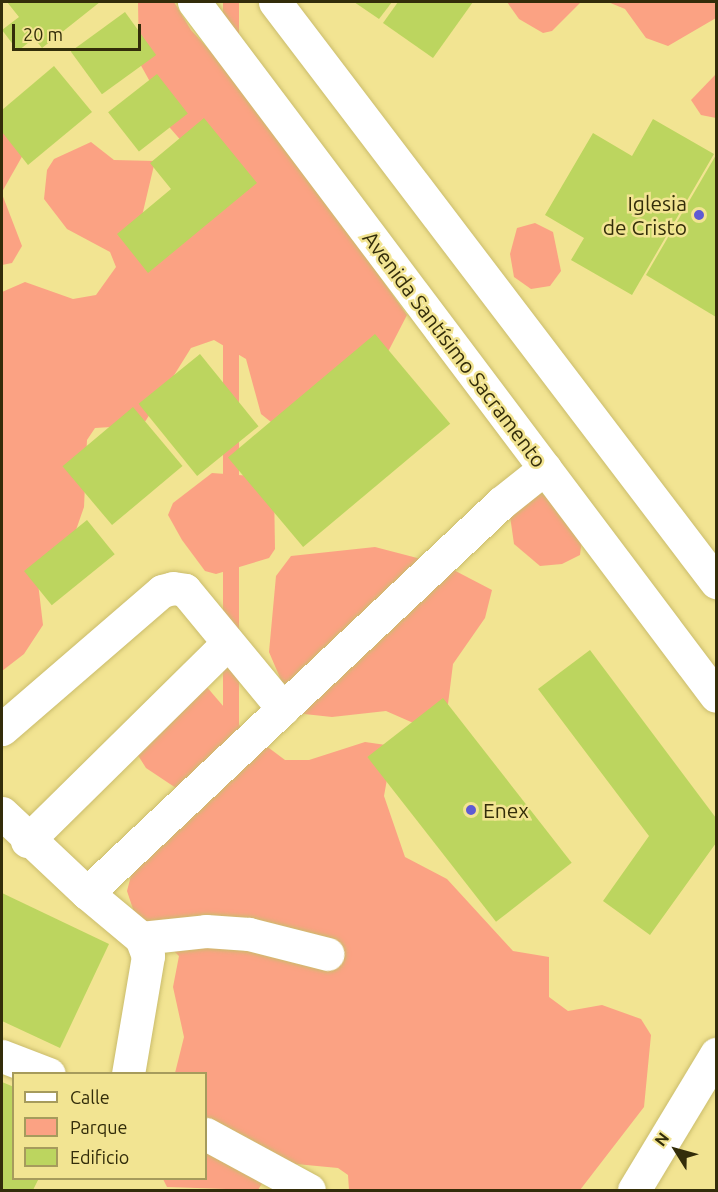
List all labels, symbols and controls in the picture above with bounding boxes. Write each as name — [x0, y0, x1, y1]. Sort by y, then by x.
scale bar — [15, 12, 144, 50]
text: 20 m — [23, 24, 63, 44]
place label: Iglesia de Cristo — [603, 190, 687, 240]
marker: Iglesia de Cristo — [692, 208, 706, 222]
street label: Avenida Santísimo Sacramento — [358, 226, 552, 472]
place label: Enex — [483, 797, 529, 823]
marker: Enex — [464, 803, 478, 817]
legend — [12, 1072, 207, 1180]
text: Calle — [70, 1087, 110, 1107]
text: Parque — [70, 1117, 127, 1137]
north arrow — [646, 1120, 706, 1180]
text: N — [651, 1129, 672, 1149]
text: Edificio — [70, 1147, 129, 1167]

